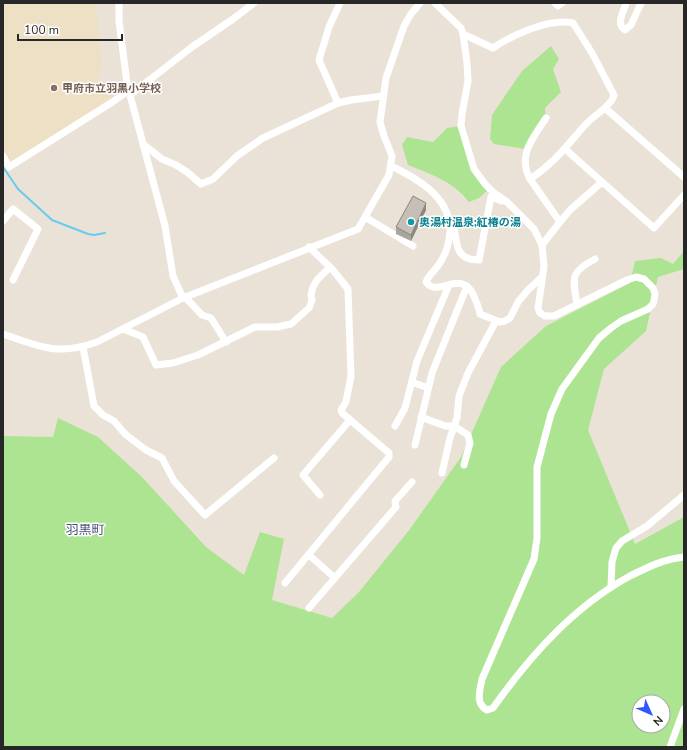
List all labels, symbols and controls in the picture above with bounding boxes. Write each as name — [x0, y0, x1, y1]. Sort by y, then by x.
scale bar — [18, 16, 122, 42]
text: 100 m — [24, 22, 59, 38]
place label: 甲府市立羽黒小学校 — [62, 81, 161, 96]
marker: 甲府市立羽黒小学校 — [49, 83, 59, 93]
place label: 奥湯村温泉;紅椿の湯 — [419, 215, 521, 230]
marker: 奥湯村温泉;紅椿の湯 — [406, 217, 416, 227]
district label: 羽黒町 — [65, 521, 105, 539]
north arrow — [631, 694, 671, 734]
text: N — [650, 713, 666, 729]

